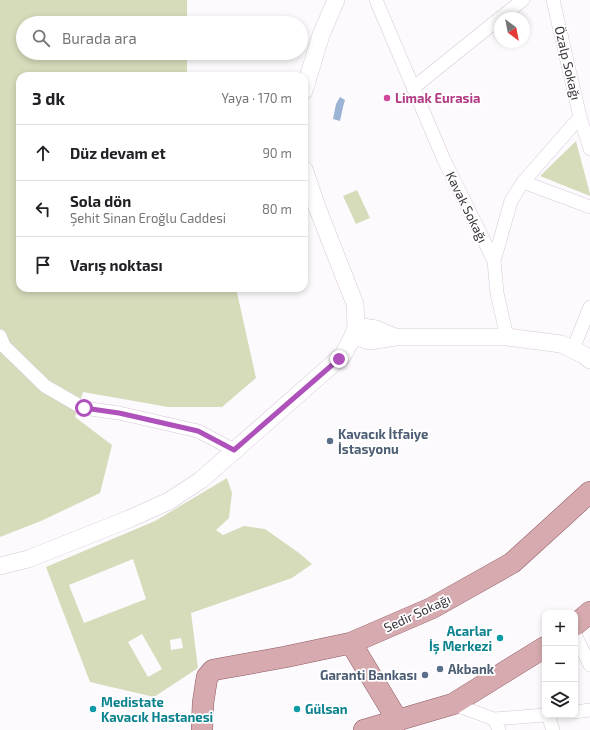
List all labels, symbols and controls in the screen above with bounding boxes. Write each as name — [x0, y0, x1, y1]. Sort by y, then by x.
north arrow — [494, 12, 530, 48]
search box — [16, 16, 308, 60]
street label: Özalp Sokağı — [552, 24, 584, 102]
icon: search — [30, 27, 52, 49]
text: Burada ara — [62, 29, 137, 47]
text: 3 dk — [32, 88, 65, 108]
text: Yaya · 170 m — [221, 90, 292, 106]
place label: Limak Eurasia — [395, 90, 481, 106]
marker: Limak Eurasia — [382, 93, 392, 103]
icon: ahead — [32, 142, 54, 164]
text: Düz devam et — [70, 144, 166, 162]
text: 90 m — [262, 145, 292, 161]
street label: Kavak Sokağı — [443, 169, 491, 245]
text: Sola dön — [70, 192, 131, 210]
icon: left — [32, 198, 54, 220]
text: 80 m — [262, 201, 292, 217]
text: Şehit Sinan Eroğlu Caddesi — [70, 210, 226, 226]
icon: arrive — [32, 254, 54, 276]
text: Varış noktası — [70, 256, 163, 274]
route end — [330, 350, 348, 368]
route start — [75, 399, 93, 417]
place label: Kavacık İtfaiye İstasyonu — [338, 426, 428, 457]
marker: Kavacık İtfaiye İstasyonu — [325, 436, 335, 446]
street label: Sedir Sokağı — [381, 591, 453, 635]
map controls — [542, 610, 578, 718]
button: + — [542, 610, 578, 646]
place label: Acarlar İş Merkezi — [429, 623, 492, 655]
marker: Acarlar İş Merkezi — [495, 633, 505, 643]
button: − — [542, 646, 578, 682]
place label: Akbank — [448, 661, 495, 677]
marker: Akbank — [435, 664, 445, 674]
place label: Garanti Bankası — [320, 667, 417, 683]
marker: Garanti Bankası — [420, 670, 430, 680]
button: layers — [542, 682, 578, 718]
place label: Medistate Kavacık Hastanesi — [101, 694, 213, 725]
place label: Gülsan — [305, 701, 348, 717]
marker: Medistate Kavacık Hastanesi — [88, 704, 98, 714]
marker: Gülsan — [292, 704, 302, 714]

